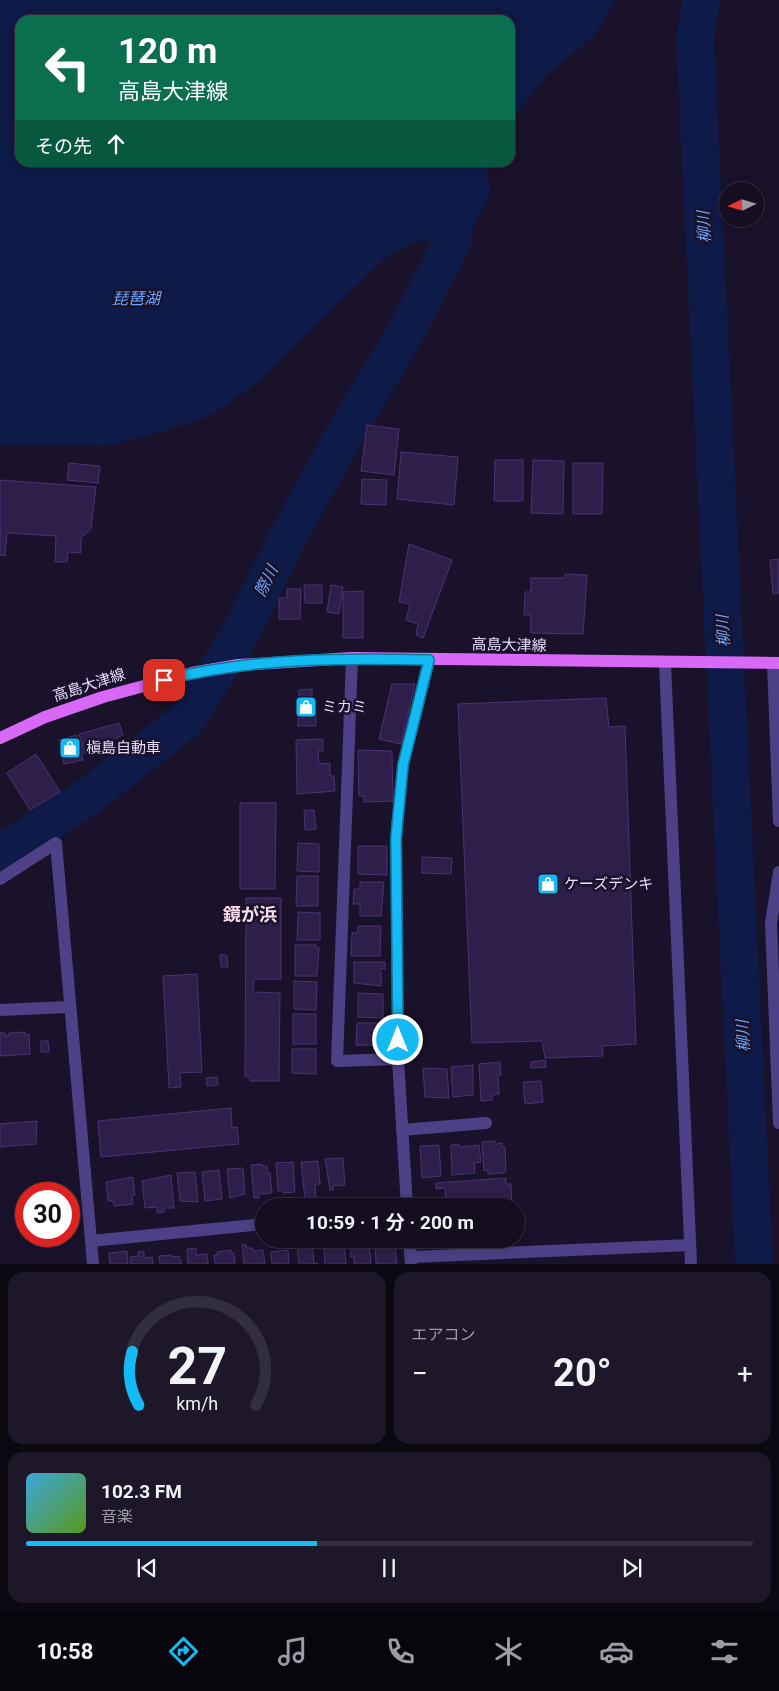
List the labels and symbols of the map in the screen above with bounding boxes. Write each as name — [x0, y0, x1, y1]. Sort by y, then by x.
north arrow — [719, 182, 764, 228]
water label: 柳川 — [694, 209, 714, 243]
water label: 琵琶湖 — [112, 289, 163, 308]
water label: 際川 — [250, 561, 282, 600]
water label: 柳川 — [713, 613, 733, 647]
street label: 高島大津線 — [471, 635, 547, 655]
pin — [143, 659, 185, 701]
street label: 高島大津線 — [51, 665, 127, 705]
shop icon: ミカミ — [294, 695, 318, 719]
place label: ミカミ — [322, 698, 367, 716]
shop icon: 槇島自動車 — [58, 736, 82, 760]
place label: 槇島自動車 — [86, 739, 161, 757]
shop icon: ケーズデンキ — [536, 872, 560, 896]
place label: ケーズデンキ — [564, 875, 653, 893]
district label: 鏡が浜 — [222, 904, 277, 925]
position arrow — [371, 1013, 423, 1065]
water label: 柳川 — [733, 1018, 753, 1052]
speed limit sign: 30 — [15, 1182, 80, 1247]

